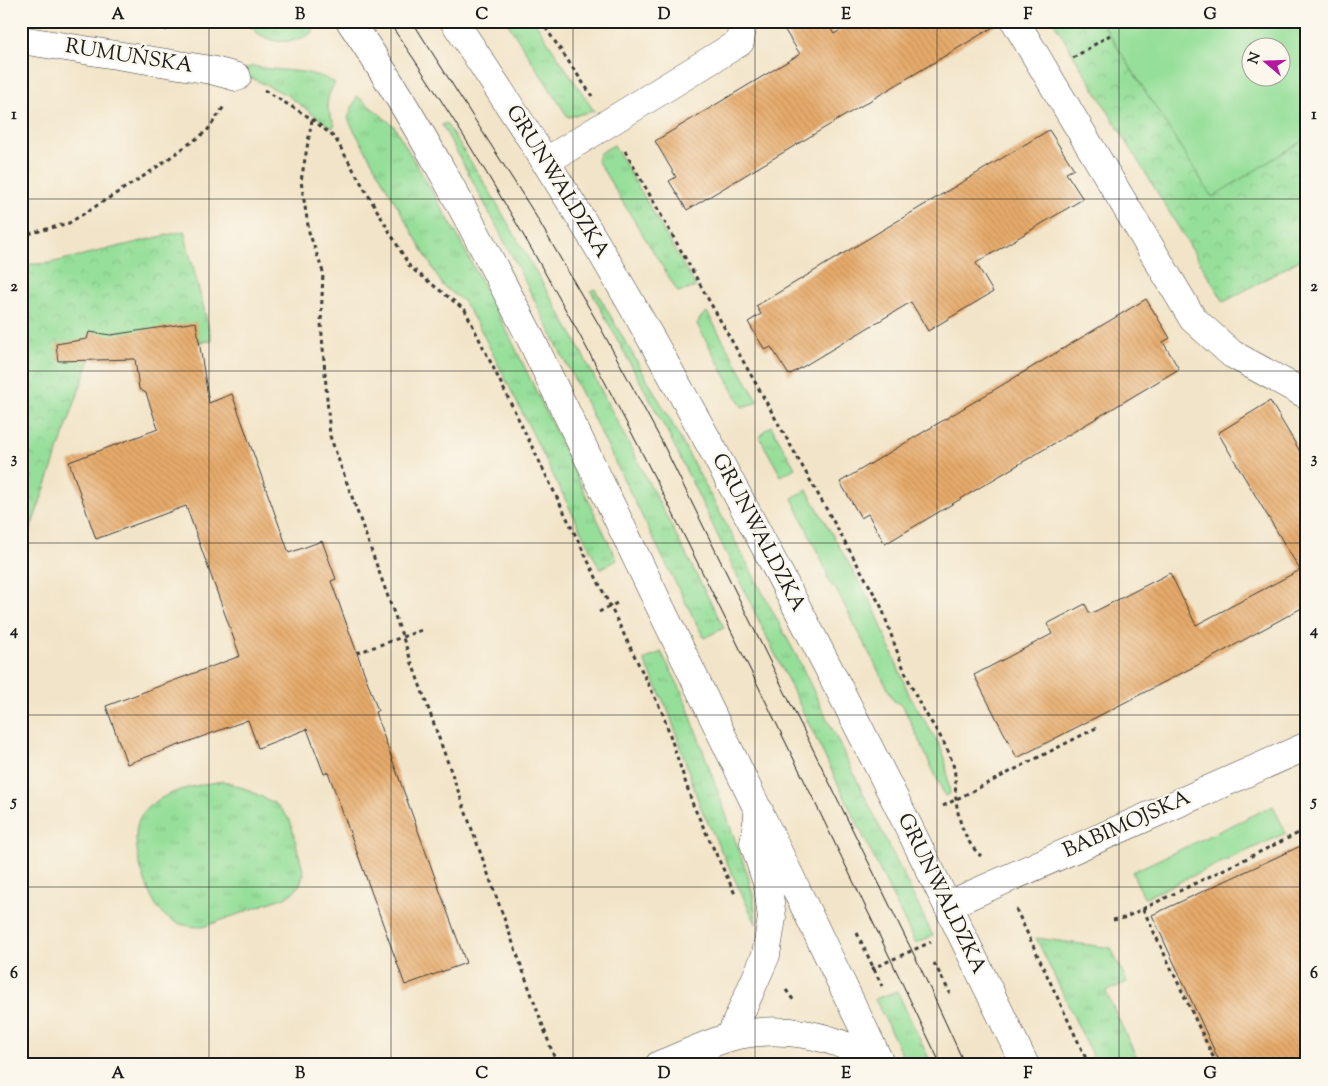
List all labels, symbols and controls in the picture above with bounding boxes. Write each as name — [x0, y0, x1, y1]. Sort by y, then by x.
text: A — [112, 4, 125, 27]
text: B — [295, 4, 305, 27]
text: C — [476, 4, 489, 27]
text: D — [658, 4, 671, 27]
text: E — [841, 4, 851, 27]
text: F — [1024, 4, 1033, 27]
text: G — [1203, 4, 1217, 27]
street label: RUMUŃSKA — [63, 32, 195, 82]
north arrow — [1240, 38, 1290, 88]
text: N — [1244, 50, 1267, 67]
street label: GRUNWALDZKA — [498, 100, 616, 264]
text: 1 — [11, 104, 17, 127]
text: 1 — [1311, 104, 1317, 127]
text: 2 — [10, 276, 18, 299]
text: 2 — [1310, 276, 1318, 299]
text: 3 — [11, 448, 18, 471]
street label: GRUNWALDZKA — [704, 448, 812, 618]
text: 3 — [1311, 448, 1318, 471]
text: 4 — [9, 620, 18, 643]
text: 4 — [1309, 620, 1318, 643]
street label: BABIMOJSKA — [1058, 783, 1196, 867]
text: 5 — [9, 791, 17, 814]
text: 5 — [1309, 791, 1317, 814]
street label: GRUNWALDZKA — [889, 808, 993, 980]
text: 6 — [10, 963, 18, 986]
text: 6 — [1310, 963, 1318, 986]
text: A — [112, 1063, 125, 1086]
text: B — [295, 1063, 305, 1086]
text: C — [476, 1063, 489, 1086]
text: D — [658, 1063, 671, 1086]
text: E — [841, 1063, 851, 1086]
text: F — [1024, 1063, 1033, 1086]
text: G — [1203, 1063, 1217, 1086]

